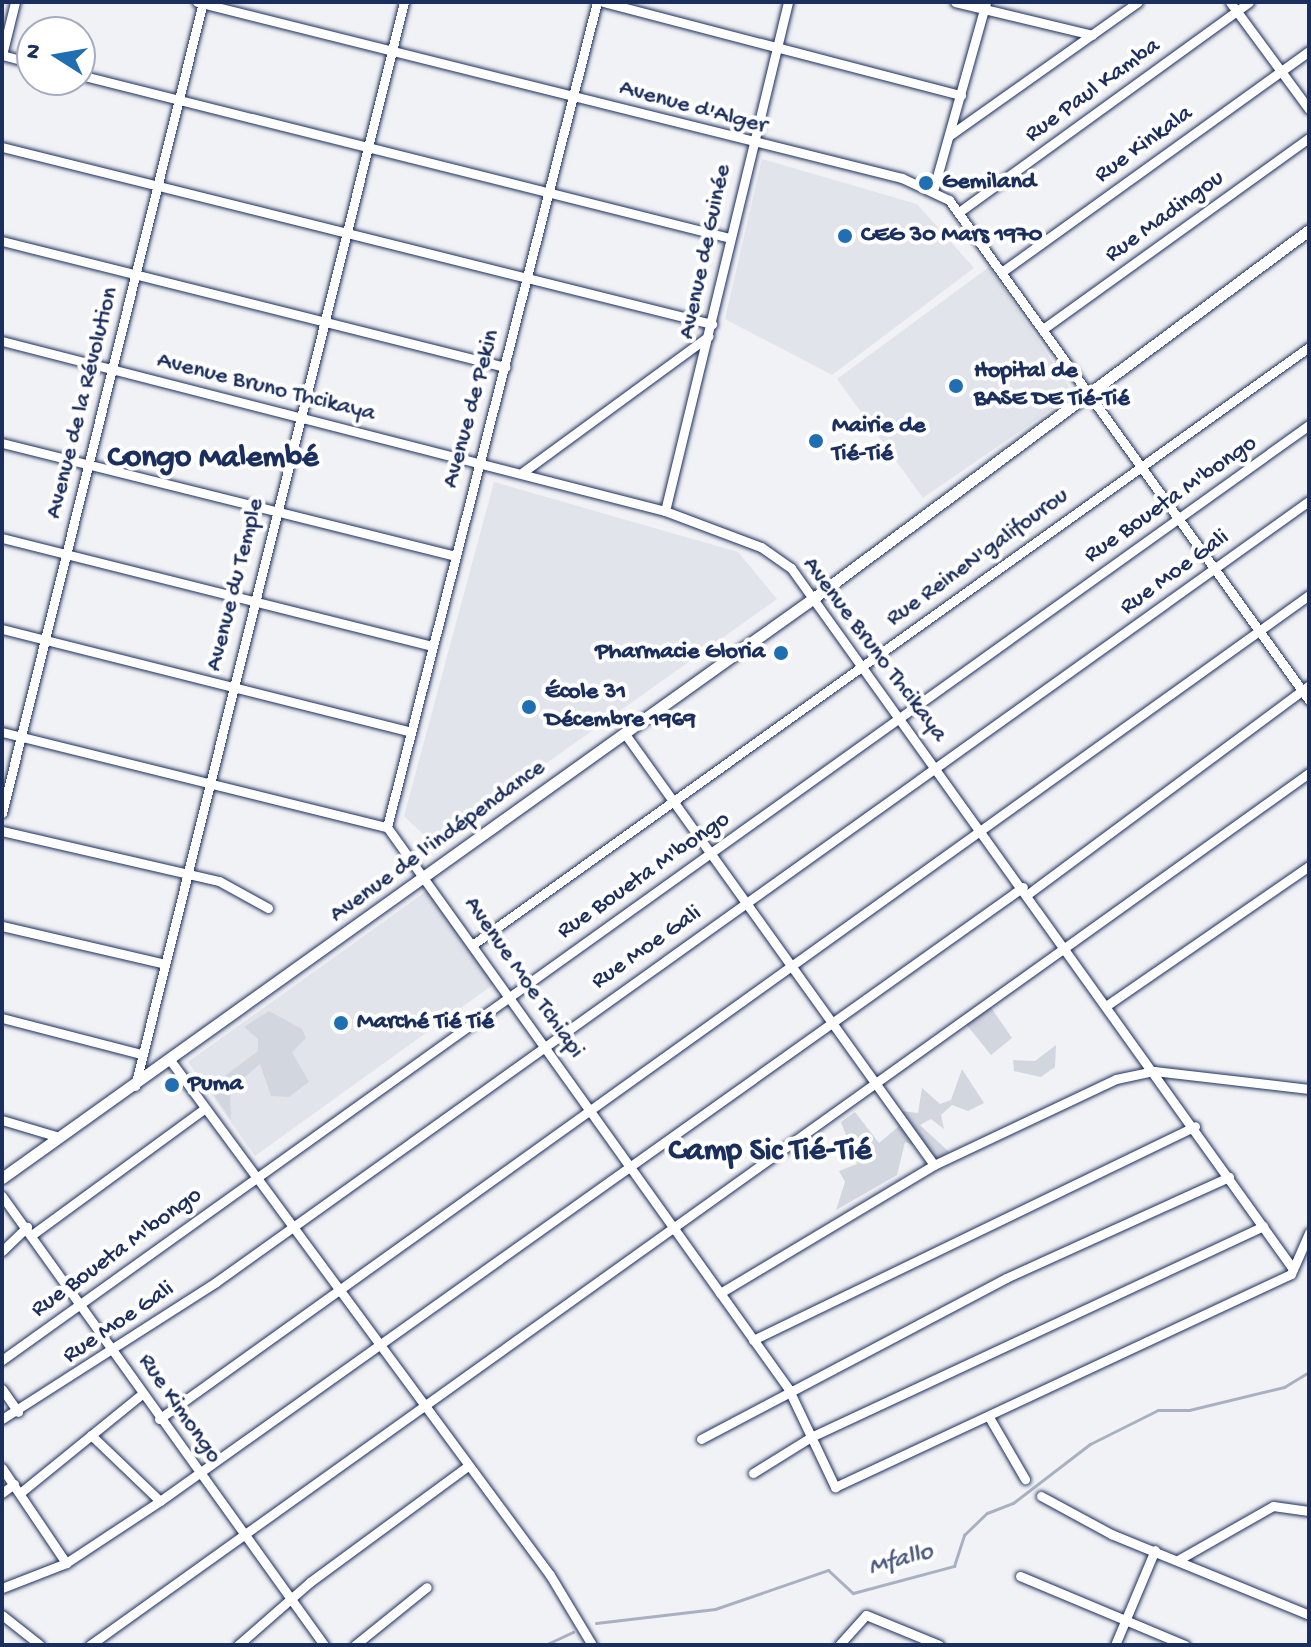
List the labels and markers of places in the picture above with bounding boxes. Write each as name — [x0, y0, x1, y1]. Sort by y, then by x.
place label: Gemiland — [942, 169, 1036, 197]
marker: Gemiland — [917, 174, 935, 192]
place label: CEG 30 Mars 1970 — [861, 222, 1042, 250]
marker: CEG 30 Mars 1970 — [836, 227, 854, 245]
place label: Hopital de BASE DE Tié-Tié — [974, 358, 1130, 414]
marker: Hopital de BASE DE Tié-Tié — [945, 375, 967, 397]
place label: Mairie de Tié-Tié — [832, 413, 925, 469]
marker: Mairie de Tié-Tié — [807, 432, 825, 450]
place label: Pharmacie Gloria — [595, 639, 765, 667]
marker: Pharmacie Gloria — [772, 644, 790, 662]
place label: École 31 Décembre 1969 — [545, 679, 696, 735]
marker: École 31 Décembre 1969 — [520, 698, 538, 716]
place label: Marché Tié Tié — [357, 1009, 494, 1037]
marker: Marché Tié Tié — [332, 1014, 350, 1032]
place label: Puma — [188, 1071, 243, 1099]
marker: Puma — [163, 1076, 181, 1094]

